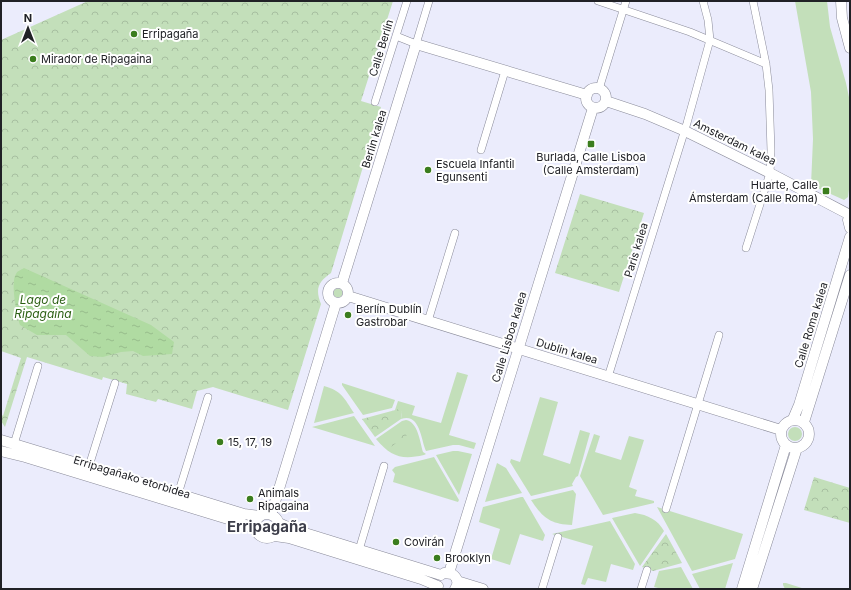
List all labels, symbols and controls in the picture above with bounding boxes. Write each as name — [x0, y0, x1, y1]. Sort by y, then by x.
north arrow — [8, 8, 48, 48]
text: N — [24, 11, 32, 25]
street label: Calle Berlín — [366, 18, 396, 78]
place label: Erripagaña — [142, 27, 199, 41]
marker: Erripagaña — [129, 29, 139, 39]
place label: Mirador de Ripagaina — [41, 52, 152, 66]
marker: Mirador de Ripagaina — [28, 54, 38, 64]
street label: Berlin kalea — [358, 108, 390, 170]
street label: Amsterdam kalea — [691, 116, 779, 168]
marker: Burlada, Calle Lisboa (Calle Amsterdam) — [586, 139, 596, 149]
place label: Burlada, Calle Lisboa (Calle Amsterdam) — [536, 150, 646, 177]
place label: Escuela Infantil Egunsenti — [436, 157, 515, 184]
marker: Escuela Infantil Egunsenti — [423, 165, 433, 175]
place label: Huarte, Calle Ámsterdam (Calle Roma) — [689, 178, 818, 205]
marker: Huarte, Calle Ámsterdam (Calle Roma) — [821, 186, 831, 196]
street label: Paris kalea — [621, 221, 651, 279]
street label: Calle Roma kalea — [791, 280, 831, 370]
street label: Calle Lisboa kalea — [489, 290, 529, 384]
water label: Lago de Ripagaina — [14, 292, 72, 321]
place label: Berlín Dublín Gastrobar — [356, 302, 422, 329]
marker: Berlín Dublín Gastrobar — [343, 310, 353, 320]
street label: Dublin kalea — [535, 335, 599, 367]
place label: 15, 17, 19 — [228, 435, 272, 449]
marker: 15, 17, 19 — [215, 437, 225, 447]
street label: Erripagañako etorbidea — [72, 453, 192, 501]
place label: Animals Ripagaina — [258, 486, 309, 513]
marker: Animals Ripagaina — [245, 494, 255, 504]
district label: Erripagaña — [227, 517, 307, 536]
place label: Covirán — [404, 535, 444, 549]
marker: Covirán — [391, 537, 401, 547]
place label: Brooklyn — [445, 551, 491, 565]
marker: Brooklyn — [432, 553, 442, 563]

